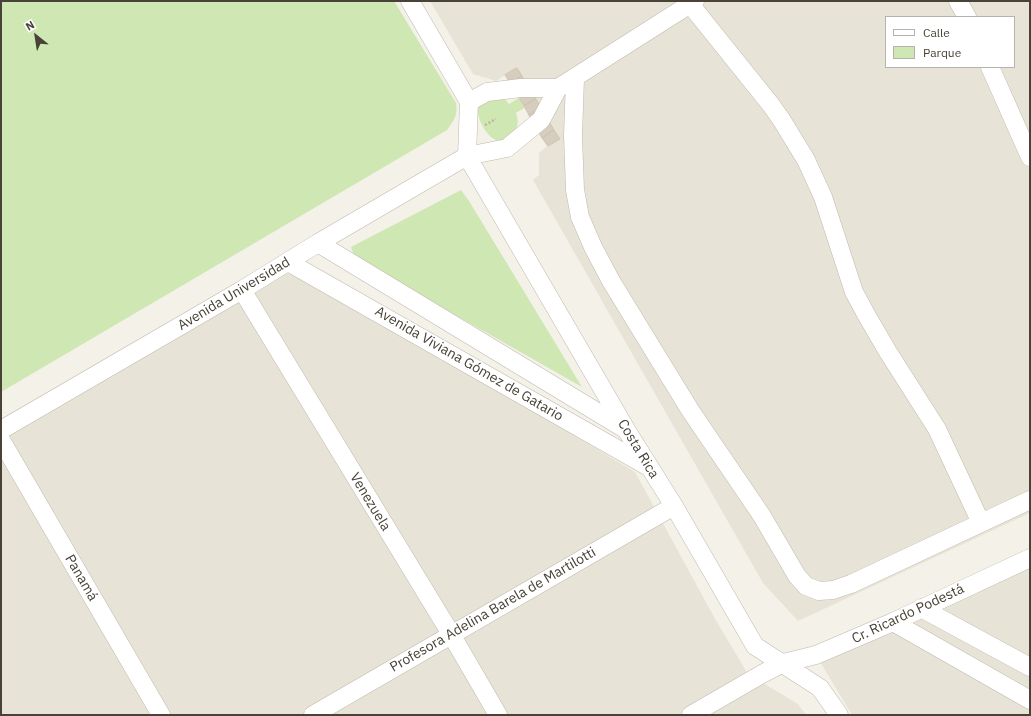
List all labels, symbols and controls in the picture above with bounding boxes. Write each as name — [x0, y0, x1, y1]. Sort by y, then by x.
north arrow — [16, 16, 56, 56]
legend — [885, 16, 1015, 68]
text: N — [23, 18, 37, 34]
text: Calle — [923, 25, 950, 40]
text: Parque — [923, 45, 961, 60]
street label: Avenida Universidad — [175, 254, 293, 334]
street label: Avenida Viviana Gómez de Gatario — [372, 303, 566, 425]
street label: Costa Rica — [614, 416, 662, 482]
street label: Venezuela — [346, 470, 394, 534]
street label: Profesora Adelina Barela de Martilotti — [387, 544, 599, 676]
street label: Panamá — [61, 552, 101, 604]
street label: Cr. Ricardo Podestá — [849, 581, 967, 647]

